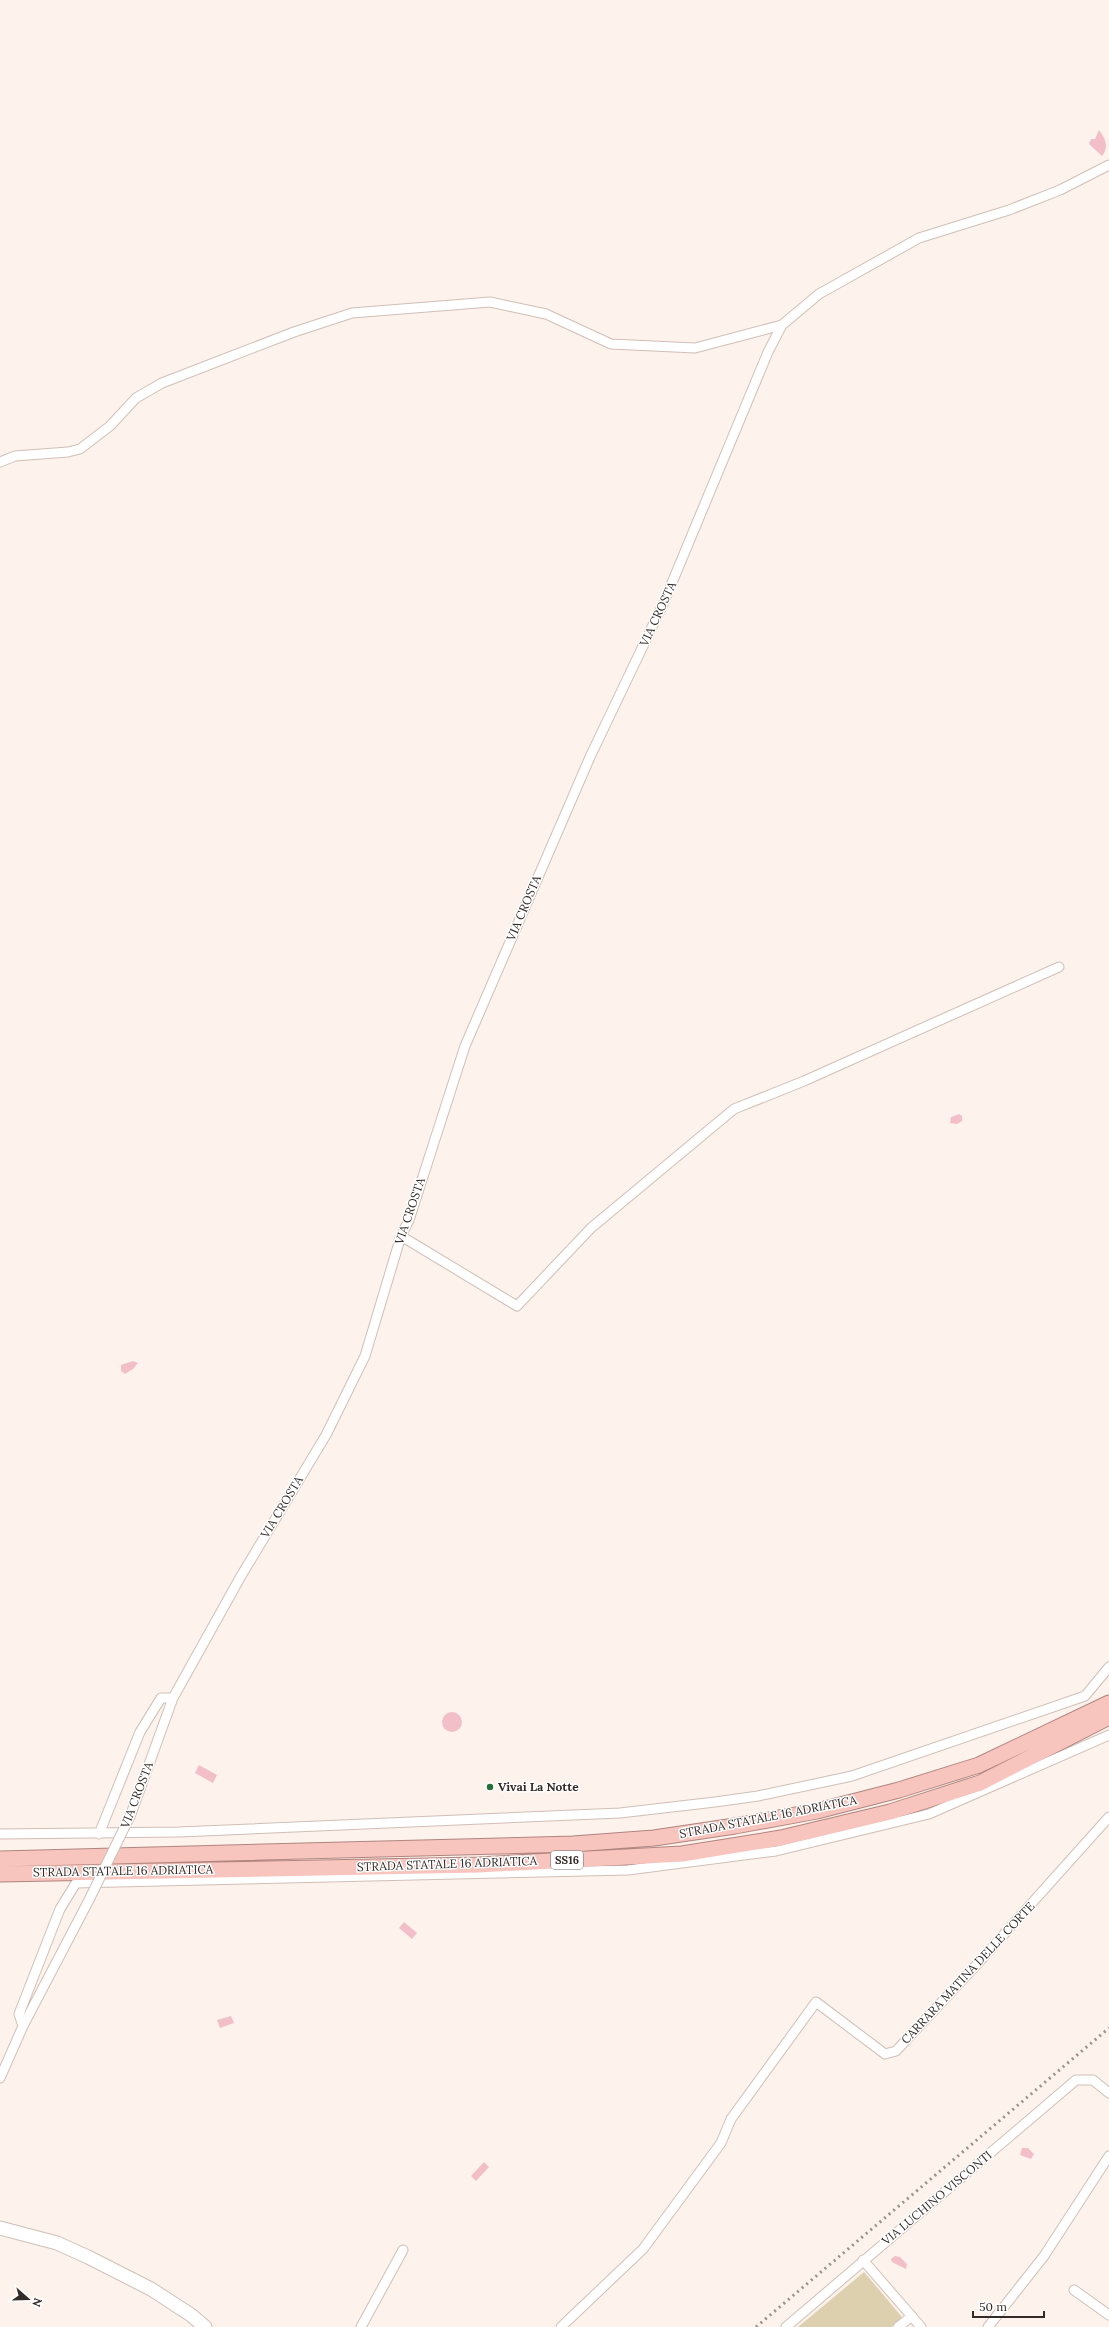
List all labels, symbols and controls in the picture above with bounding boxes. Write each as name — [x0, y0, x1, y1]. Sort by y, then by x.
street label: VIA CROSTA — [636, 579, 679, 649]
street label: VIA CROSTA — [503, 872, 544, 944]
street label: VIA CROSTA — [391, 1175, 428, 1247]
street label: VIA CROSTA — [257, 1473, 306, 1541]
street label: VIA CROSTA — [117, 1759, 156, 1831]
place label: Vivai La Notte — [498, 1779, 579, 1794]
marker: Vivai La Notte — [485, 1782, 495, 1792]
street label: STRADA STATALE 16 ADRIATICA — [678, 1792, 858, 1841]
road number: SS16 — [551, 1851, 583, 1869]
street label: STRADA STATALE 16 ADRIATICA — [357, 1853, 538, 1874]
street label: STRADA STATALE 16 ADRIATICA — [33, 1861, 214, 1880]
street label: CARRARA MATINA DELLE CORTE — [898, 1899, 1037, 2047]
street label: VIA LUCHINO VISCONTI — [878, 2147, 995, 2249]
north arrow — [8, 2279, 48, 2319]
scale bar — [973, 2293, 1044, 2319]
text: N — [29, 2296, 45, 2309]
text: 50 m — [979, 2299, 1007, 2314]

